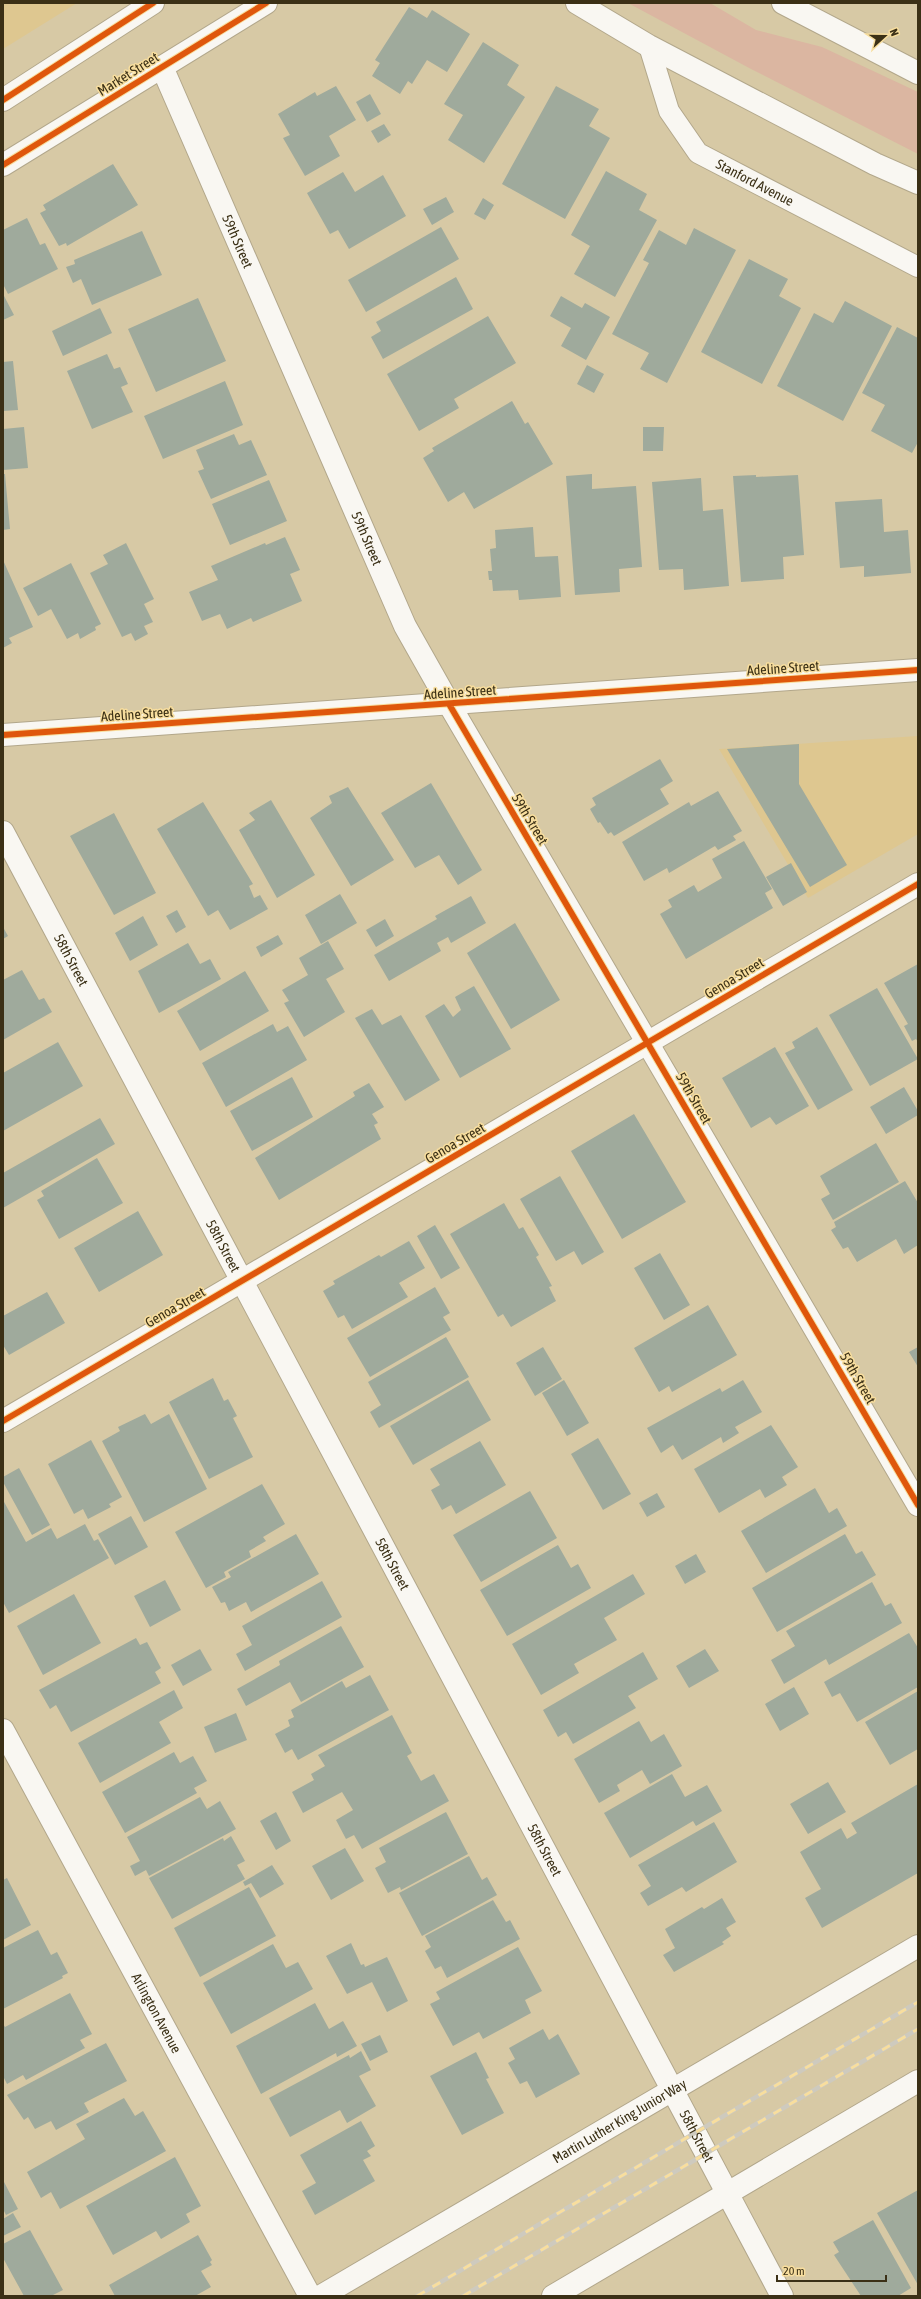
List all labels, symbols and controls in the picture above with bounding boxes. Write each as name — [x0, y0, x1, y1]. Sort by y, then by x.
north arrow — [865, 16, 905, 56]
text: N — [888, 27, 901, 38]
street label: Market Street — [95, 49, 161, 99]
street label: Stanford Avenue — [713, 156, 796, 209]
street label: 59th Street — [219, 212, 256, 270]
street label: 59th Street — [348, 509, 386, 568]
street label: Adeline Street — [746, 657, 820, 679]
street label: Adeline Street — [423, 681, 497, 703]
street label: Adeline Street — [100, 703, 174, 725]
street label: 59th Street — [509, 791, 551, 847]
street label: 58th Street — [51, 931, 92, 989]
street label: Genoa Street — [701, 954, 767, 1002]
street label: 59th Street — [673, 1069, 715, 1127]
street label: Genoa Street — [422, 1119, 488, 1167]
street label: 58th Street — [203, 1217, 244, 1275]
street label: Genoa Street — [142, 1283, 208, 1331]
street label: 59th Street — [837, 1349, 879, 1407]
street label: 58th Street — [372, 1535, 413, 1593]
street label: 58th Street — [524, 1821, 565, 1879]
street label: Arlington Avenue — [128, 1970, 185, 2056]
street label: Martin Luther King Junior Way — [550, 2076, 689, 2166]
street label: 58th Street — [676, 2107, 717, 2165]
scale bar — [777, 2257, 886, 2283]
text: 20 m — [783, 2264, 805, 2278]

